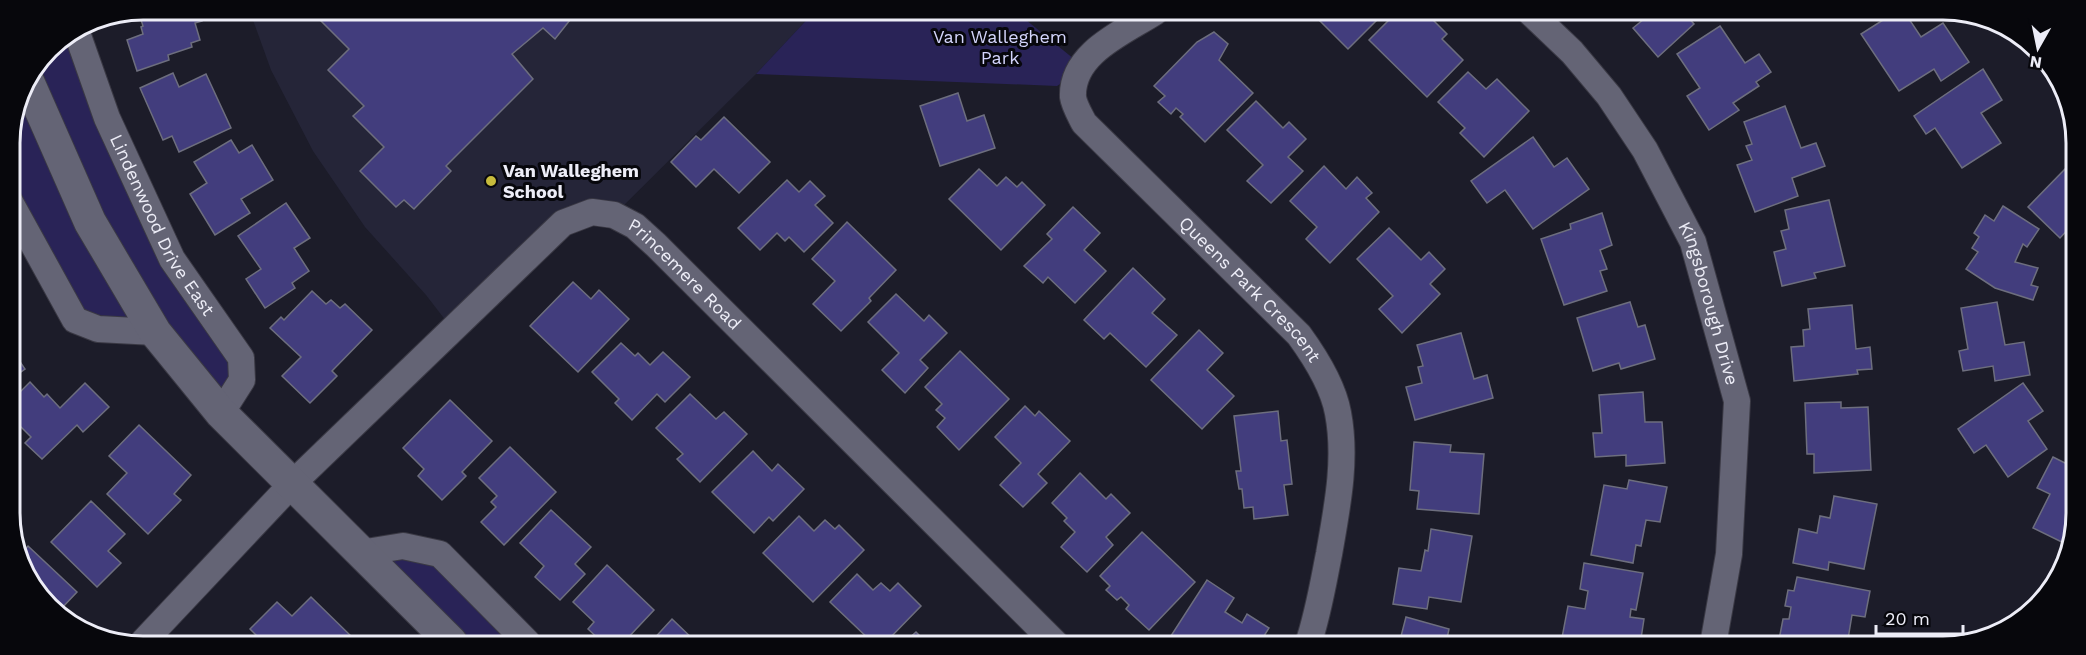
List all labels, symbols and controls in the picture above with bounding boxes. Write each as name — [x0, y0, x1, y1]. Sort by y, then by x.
north arrow — [2008, 18, 2068, 78]
park label: Van Walleghem Park — [933, 26, 1067, 68]
text: N — [2028, 52, 2043, 73]
street label: Lindenwood Drive East — [106, 131, 220, 320]
place label: Van Walleghem School — [503, 160, 639, 202]
marker: Van Walleghem School — [484, 174, 498, 188]
street label: Queens Park Crescent — [1175, 212, 1326, 366]
street label: Princemere Road — [625, 214, 746, 334]
street label: Kingsborough Drive — [1674, 218, 1743, 387]
scale bar — [1876, 598, 1963, 636]
text: 20 m — [1885, 608, 1930, 629]

